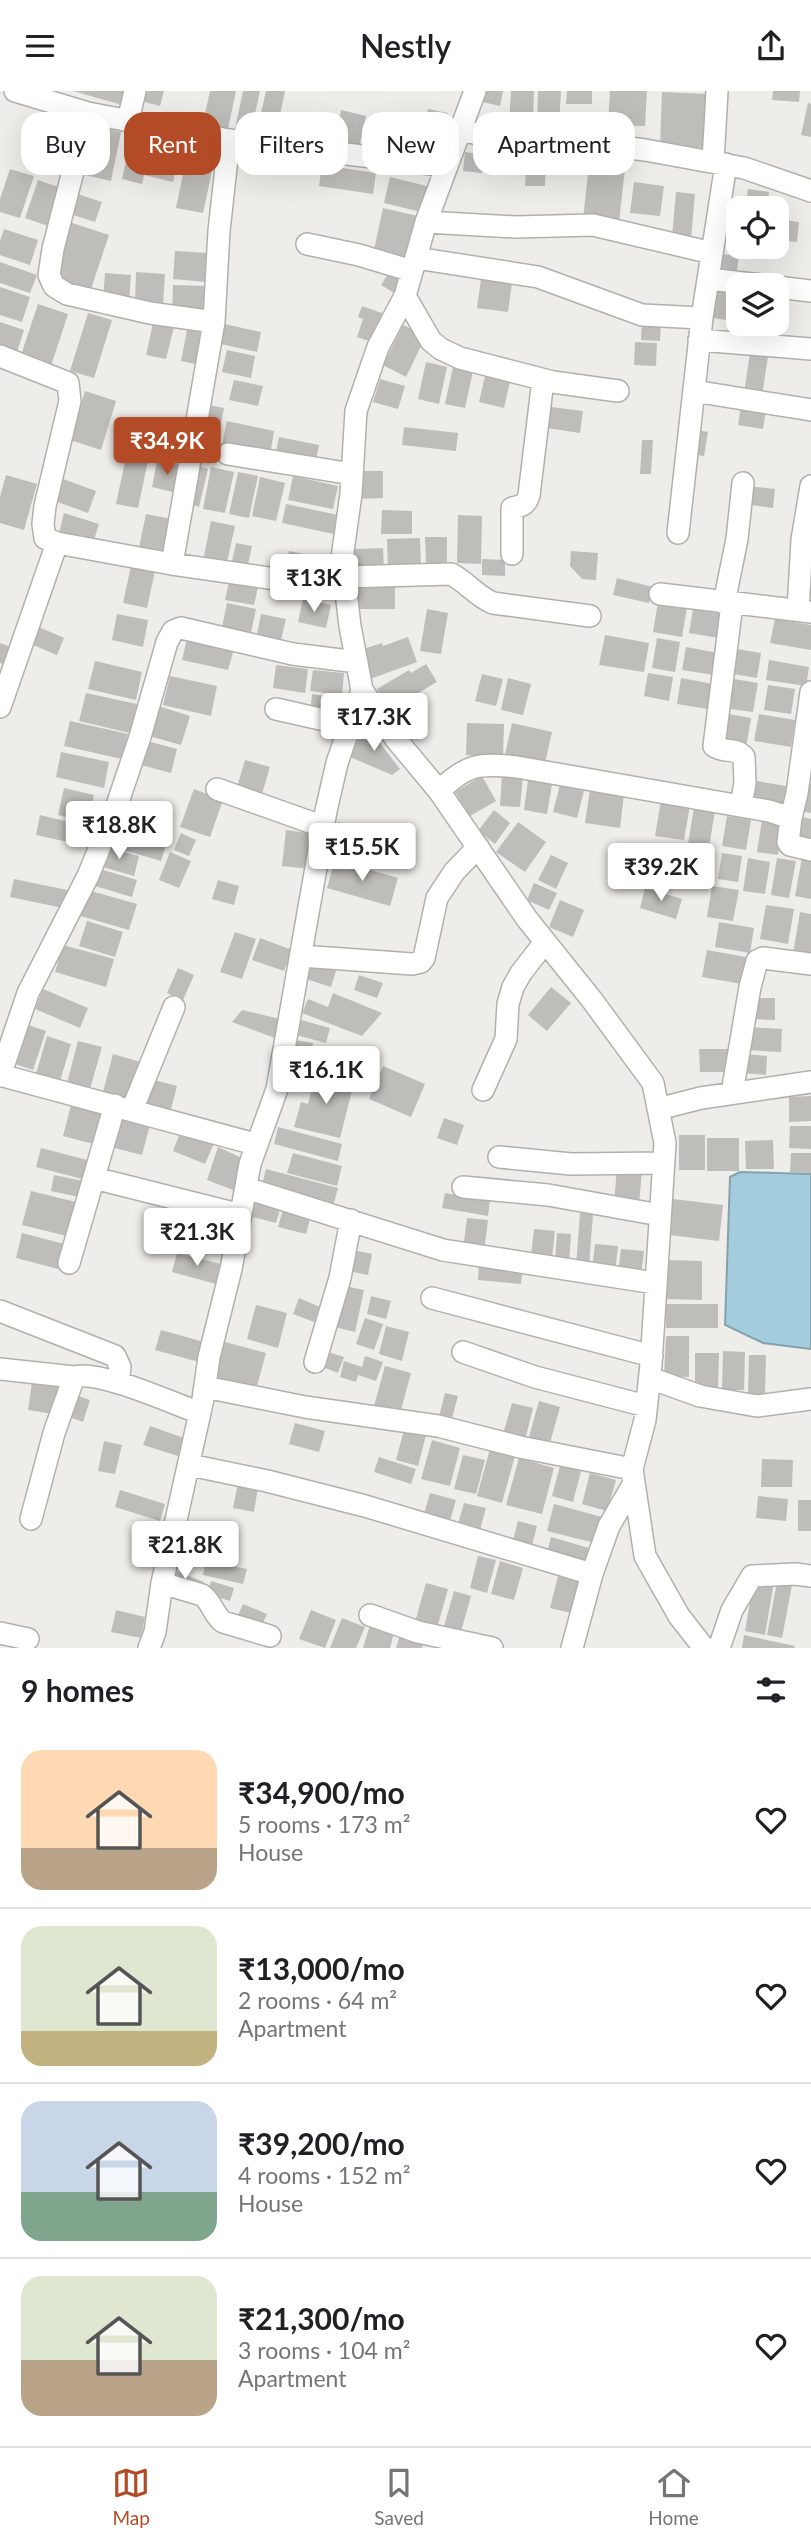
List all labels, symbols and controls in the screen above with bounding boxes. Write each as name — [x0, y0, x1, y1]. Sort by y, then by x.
text: Nestly — [360, 26, 451, 65]
icon: menu — [21, 27, 59, 65]
icon: share — [752, 27, 790, 65]
chip: Buy — [21, 112, 110, 175]
chip: Rent — [124, 112, 221, 175]
chip: Filters — [235, 112, 348, 175]
chip: New — [362, 112, 459, 175]
chip: Apartment — [473, 112, 635, 175]
map controls — [726, 196, 789, 336]
button: locate — [726, 196, 789, 259]
button: layers — [726, 273, 789, 336]
pin: ₹34.9K — [110, 417, 224, 477]
text: ₹34.9K — [130, 426, 204, 454]
pin: ₹13K — [273, 554, 355, 614]
text: ₹13K — [286, 563, 342, 591]
pin: ₹17.3K — [317, 693, 431, 753]
text: ₹17.3K — [337, 702, 411, 730]
pin: ₹18.8K — [62, 801, 176, 861]
text: ₹18.8K — [82, 810, 156, 838]
pin: ₹15.5K — [305, 823, 419, 883]
text: ₹15.5K — [325, 832, 399, 860]
pin: ₹39.2K — [604, 843, 718, 903]
text: ₹39.2K — [624, 852, 698, 880]
pin: ₹16.1K — [269, 1047, 383, 1106]
text: ₹16.1K — [289, 1055, 363, 1083]
pin: ₹21.3K — [140, 1209, 254, 1268]
text: ₹21.3K — [160, 1217, 234, 1245]
pin: ₹21.8K — [128, 1521, 242, 1581]
text: ₹21.8K — [148, 1530, 222, 1558]
icon: filters — [752, 1671, 790, 1709]
text: 9 homes — [21, 1672, 134, 1708]
text: ₹34,900/mo — [238, 1774, 405, 1810]
icon: home — [77, 1778, 161, 1862]
icon: heart — [752, 1801, 790, 1839]
text: 5 rooms · 173 m² — [238, 1810, 410, 1838]
text: House — [238, 1838, 303, 1866]
text: ₹13,000/mo — [238, 1950, 405, 1986]
icon: home — [77, 1954, 161, 2038]
icon: heart — [752, 1977, 790, 2015]
text: 2 rooms · 64 m² — [238, 1986, 397, 2014]
text: Apartment — [238, 2014, 346, 2042]
text: ₹39,200/mo — [238, 2125, 405, 2161]
icon: home — [77, 2129, 161, 2213]
icon: heart — [752, 2152, 790, 2190]
text: 4 rooms · 152 m² — [238, 2161, 410, 2189]
text: House — [238, 2189, 303, 2217]
text: ₹21,300/mo — [238, 2300, 405, 2336]
icon: home — [77, 2304, 161, 2388]
icon: heart — [752, 2327, 790, 2365]
text: 3 rooms · 104 m² — [238, 2336, 410, 2364]
text: Apartment — [238, 2364, 346, 2392]
tab: Map — [112, 2464, 150, 2529]
tab: Saved — [374, 2464, 424, 2529]
tab: Home — [648, 2464, 699, 2529]

